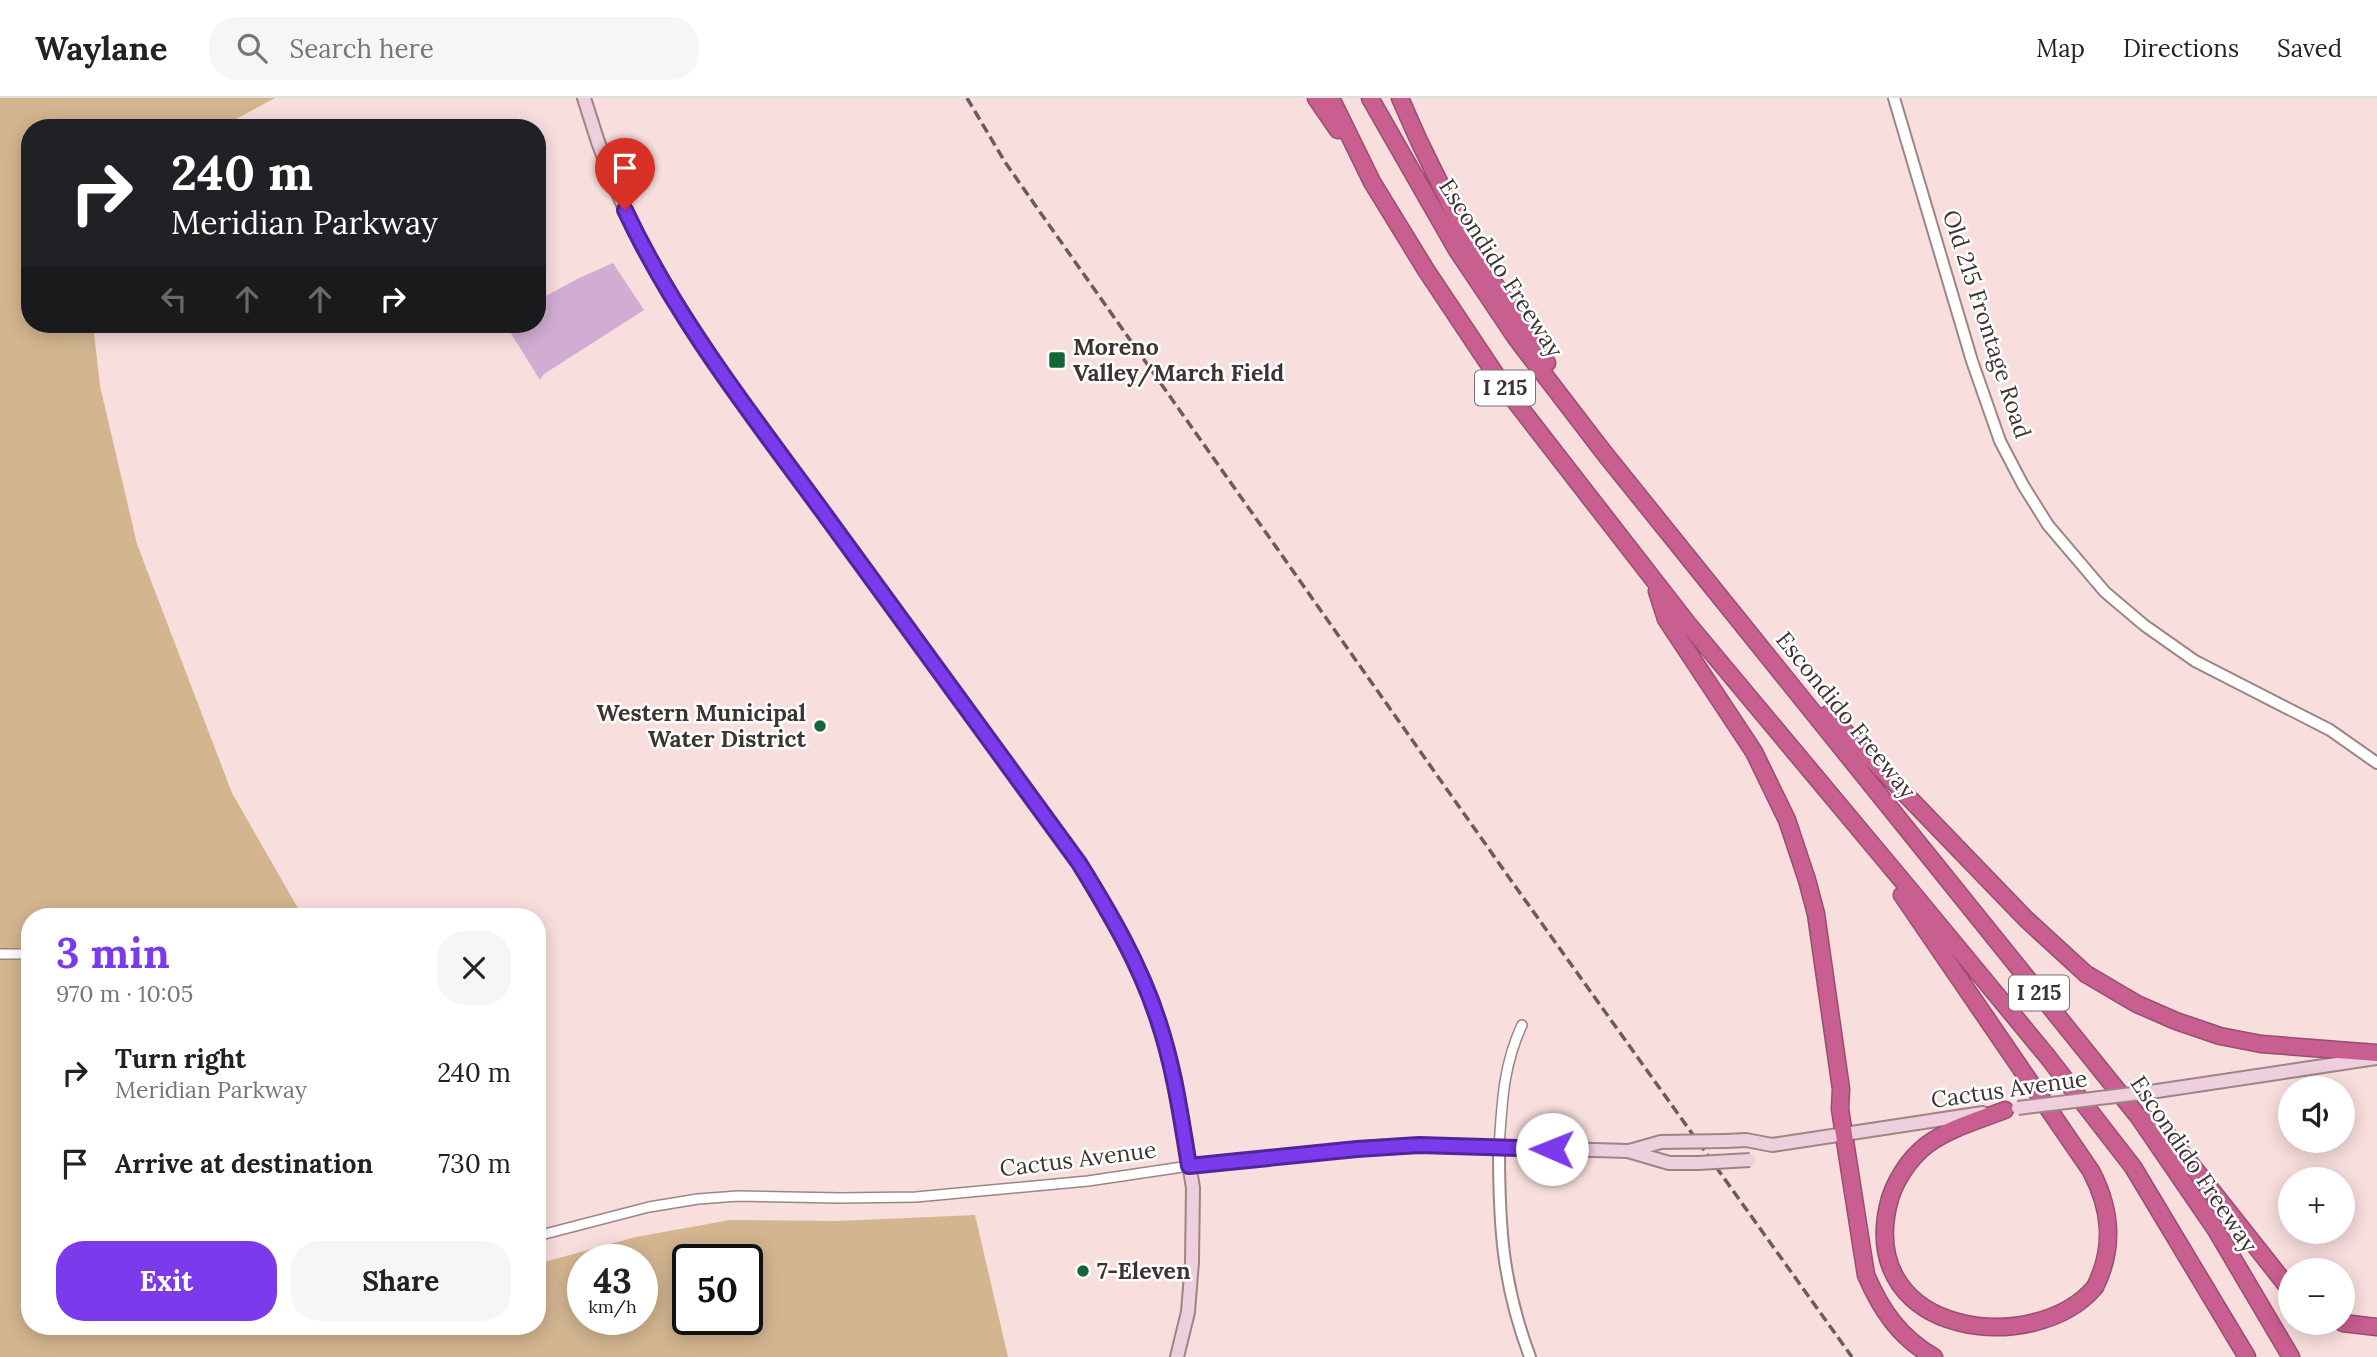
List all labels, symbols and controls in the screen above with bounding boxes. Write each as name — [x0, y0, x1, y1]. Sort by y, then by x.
search box — [209, 17, 699, 80]
text: Waylane — [35, 27, 167, 69]
icon: search — [233, 29, 271, 67]
text: Search here — [289, 32, 434, 65]
text: Map — [2036, 33, 2085, 64]
text: Directions — [2123, 33, 2239, 64]
text: Saved — [2277, 33, 2342, 64]
pin — [595, 138, 655, 210]
text: 240 m — [171, 141, 313, 203]
icon: right — [56, 147, 147, 238]
icon: arrive — [606, 149, 644, 187]
street label: Escondido Freeway — [1433, 173, 1570, 363]
text: Meridian Parkway — [171, 202, 438, 243]
street label: Old 215 Frontage Road — [1937, 206, 2038, 442]
icon: left — [155, 280, 193, 318]
icon: ahead — [228, 280, 266, 318]
icon: ahead — [301, 280, 339, 318]
icon: right — [374, 280, 412, 318]
place label: Moreno Valley/March Field — [1073, 332, 1285, 388]
marker: Moreno Valley/March Field — [1047, 350, 1067, 370]
road number: I 215 — [1475, 370, 1535, 406]
street label: Escondido Freeway — [1770, 625, 1923, 805]
place label: Western Municipal Water District — [596, 698, 806, 753]
marker: Western Municipal Water District — [812, 718, 828, 734]
text: 3 min — [56, 926, 170, 980]
button: close — [437, 931, 511, 1005]
road number: I 215 — [2009, 976, 2069, 1010]
text: 970 m · 10:05 — [56, 979, 193, 1008]
text: Turn right — [115, 1042, 246, 1075]
icon: right — [56, 1054, 94, 1092]
text: 240 m — [437, 1056, 511, 1089]
street label: Cactus Avenue — [1929, 1063, 2089, 1114]
street label: Escondido Freeway — [2125, 1070, 2265, 1258]
text: Meridian Parkway — [115, 1075, 307, 1104]
map controls — [2278, 1076, 2355, 1335]
button: sound — [2278, 1076, 2355, 1153]
position arrow — [1515, 1112, 1589, 1186]
street label: Cactus Avenue — [998, 1135, 1158, 1182]
icon: arrive — [56, 1145, 94, 1183]
text: Arrive at destination — [115, 1147, 373, 1180]
text: 730 m — [438, 1147, 511, 1180]
button: + — [2278, 1167, 2355, 1244]
button: Exit — [56, 1241, 277, 1321]
button: Share — [291, 1241, 511, 1321]
speed limit sign: 50 — [672, 1244, 763, 1335]
place label: 7-Eleven — [1097, 1256, 1191, 1285]
text: 43 — [593, 1258, 632, 1303]
button: − — [2278, 1258, 2355, 1335]
marker: 7-Eleven — [1075, 1263, 1091, 1279]
text: km/h — [588, 1295, 637, 1318]

